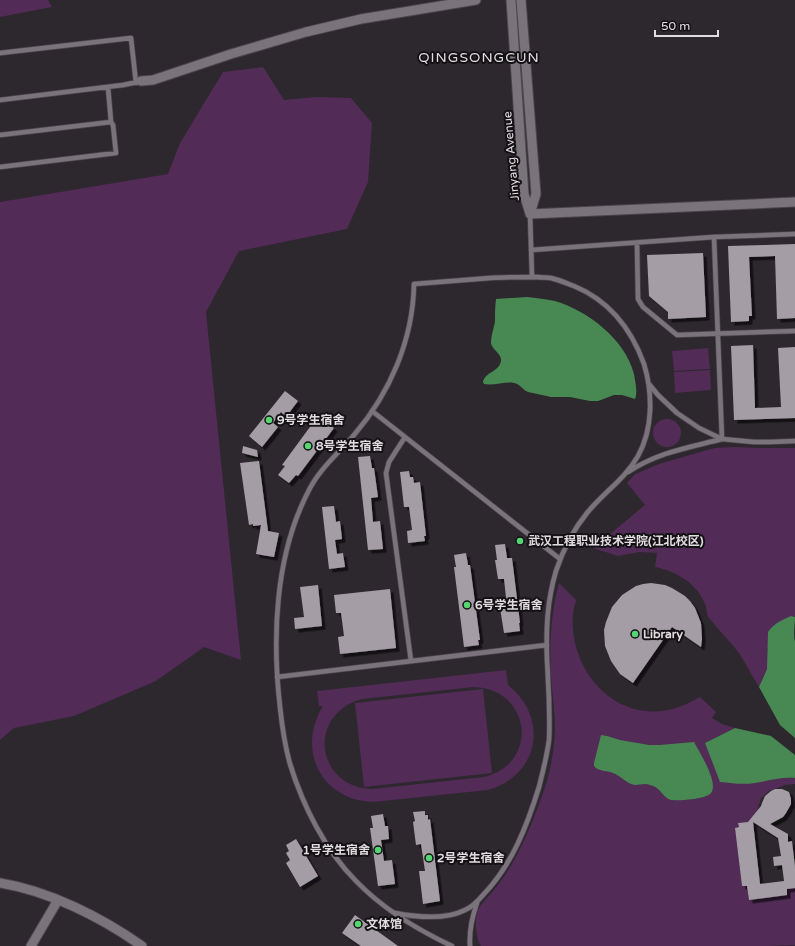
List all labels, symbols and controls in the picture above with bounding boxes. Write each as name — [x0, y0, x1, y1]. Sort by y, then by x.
scale bar — [655, 12, 718, 38]
text: 50 m — [661, 19, 690, 33]
district label: QINGSONGCUN — [418, 49, 540, 66]
street label: Jinyang Avenue — [500, 110, 522, 201]
place label: 9号学生宿舍 — [277, 413, 345, 427]
marker: 9号学生宿舍 — [264, 415, 274, 425]
place label: 8号学生宿舍 — [316, 439, 384, 453]
marker: 8号学生宿舍 — [303, 441, 313, 451]
place label: 武汉工程职业技术学院(江北校区) — [528, 534, 704, 548]
marker: 武汉工程职业技术学院(江北校区) — [515, 536, 525, 546]
place label: 6号学生宿舍 — [475, 598, 543, 612]
marker: 6号学生宿舍 — [462, 600, 472, 610]
place label: Library — [643, 627, 683, 642]
marker: Library — [630, 629, 640, 639]
place label: 1号学生宿舍 — [302, 843, 370, 857]
marker: 1号学生宿舍 — [373, 845, 383, 855]
place label: 2号学生宿舍 — [437, 851, 505, 865]
marker: 2号学生宿舍 — [424, 853, 434, 863]
place label: 文体馆 — [366, 917, 402, 931]
marker: 文体馆 — [353, 919, 363, 929]

